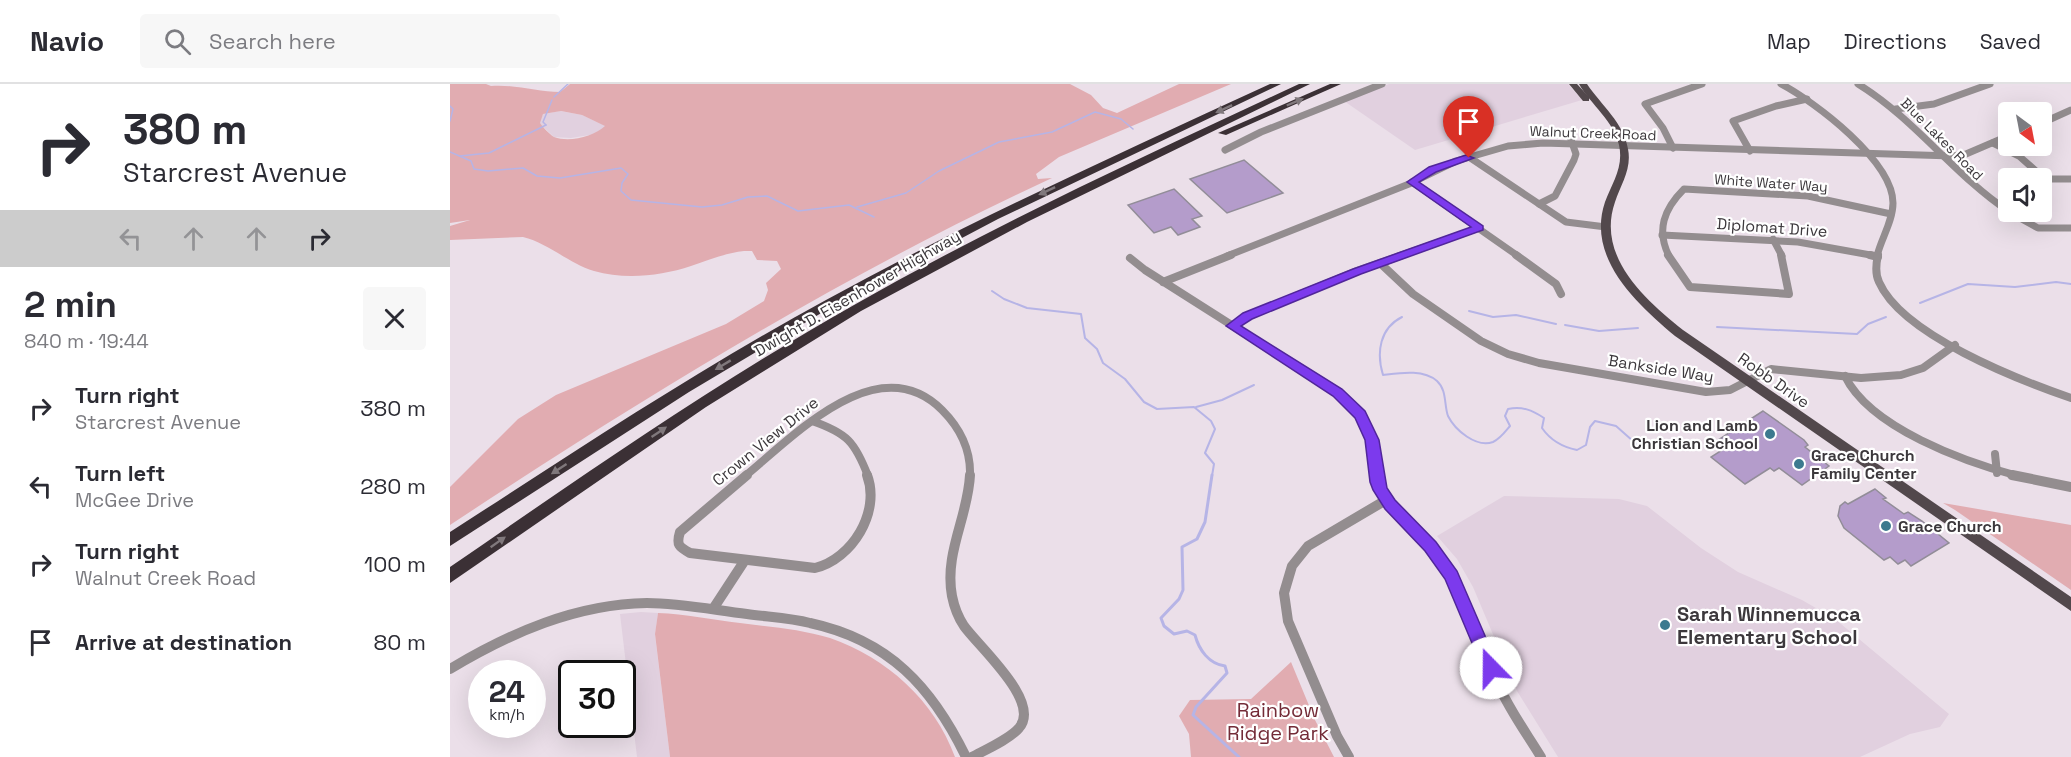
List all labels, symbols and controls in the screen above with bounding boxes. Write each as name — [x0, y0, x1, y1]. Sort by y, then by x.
search box — [140, 14, 560, 68]
text: Navio — [30, 23, 104, 59]
icon: search — [161, 25, 194, 58]
text: Search here — [209, 27, 336, 55]
text: Map — [1767, 28, 1811, 55]
text: Directions — [1844, 28, 1947, 55]
text: Saved — [1980, 28, 2041, 55]
street label: Blue Lakes Road — [1897, 94, 1987, 184]
pin — [1443, 96, 1494, 158]
one-way arrow — [1286, 98, 1303, 107]
north arrow — [1998, 102, 2052, 156]
map controls — [1998, 102, 2052, 222]
text: 380 m — [123, 103, 248, 156]
one-way arrow — [1216, 104, 1233, 113]
icon: arrive — [1452, 105, 1485, 138]
icon: right — [24, 108, 102, 186]
street label: Walnut Creek Road — [1529, 122, 1657, 144]
text: Starcrest Avenue — [123, 155, 347, 190]
button: sound — [1998, 168, 2052, 222]
street label: White Water Way — [1714, 170, 1828, 196]
one-way arrow — [1039, 187, 1056, 196]
street label: Diplomat Drive — [1716, 213, 1828, 242]
icon: left — [114, 222, 147, 255]
icon: ahead — [177, 222, 210, 255]
icon: ahead — [240, 222, 273, 255]
icon: right — [303, 222, 336, 255]
street label: Dwight D. Eisenhower Highway — [750, 226, 964, 361]
text: 2 min — [24, 282, 117, 328]
button: close — [363, 287, 426, 350]
text: 840 m · 19:44 — [24, 328, 149, 354]
street label: Robb Drive — [1734, 348, 1814, 413]
street label: Bankside Way — [1607, 350, 1715, 387]
one-way arrow — [714, 360, 731, 370]
text: Turn right — [75, 381, 180, 409]
icon: right — [24, 392, 57, 425]
street label: Crown View Drive — [708, 392, 823, 491]
text: 380 m — [360, 394, 426, 422]
text: Starcrest Avenue — [75, 409, 241, 435]
place label: Lion and Lamb Christian School — [1632, 415, 1758, 454]
one-way arrow — [651, 427, 667, 438]
marker: Lion and Lamb Christian School — [1763, 427, 1777, 441]
place label: Grace Church Family Center — [1811, 445, 1917, 484]
marker: Grace Church Family Center — [1792, 457, 1806, 471]
text: Turn left — [75, 459, 165, 487]
one-way arrow — [550, 464, 567, 475]
icon: left — [24, 470, 57, 503]
text: 280 m — [360, 472, 426, 500]
text: McGee Drive — [75, 487, 194, 513]
place label: Grace Church — [1898, 516, 2002, 537]
marker: Grace Church — [1879, 519, 1893, 533]
one-way arrow — [489, 536, 505, 548]
text: Turn right — [75, 537, 180, 565]
icon: right — [24, 548, 57, 581]
text: 100 m — [364, 550, 426, 578]
text: Walnut Creek Road — [75, 565, 256, 591]
place label: Sarah Winnemucca Elementary School — [1677, 601, 1861, 650]
marker: Sarah Winnemucca Elementary School — [1658, 618, 1672, 632]
icon: arrive — [24, 626, 57, 659]
text: Arrive at destination — [75, 628, 292, 656]
text: 80 m — [374, 628, 426, 656]
position arrow — [1459, 636, 1523, 700]
speed limit sign: 30 — [558, 660, 636, 738]
text: 24 — [489, 672, 525, 711]
park label: Rainbow Ridge Park — [1227, 697, 1329, 746]
text: km/h — [489, 705, 525, 724]

